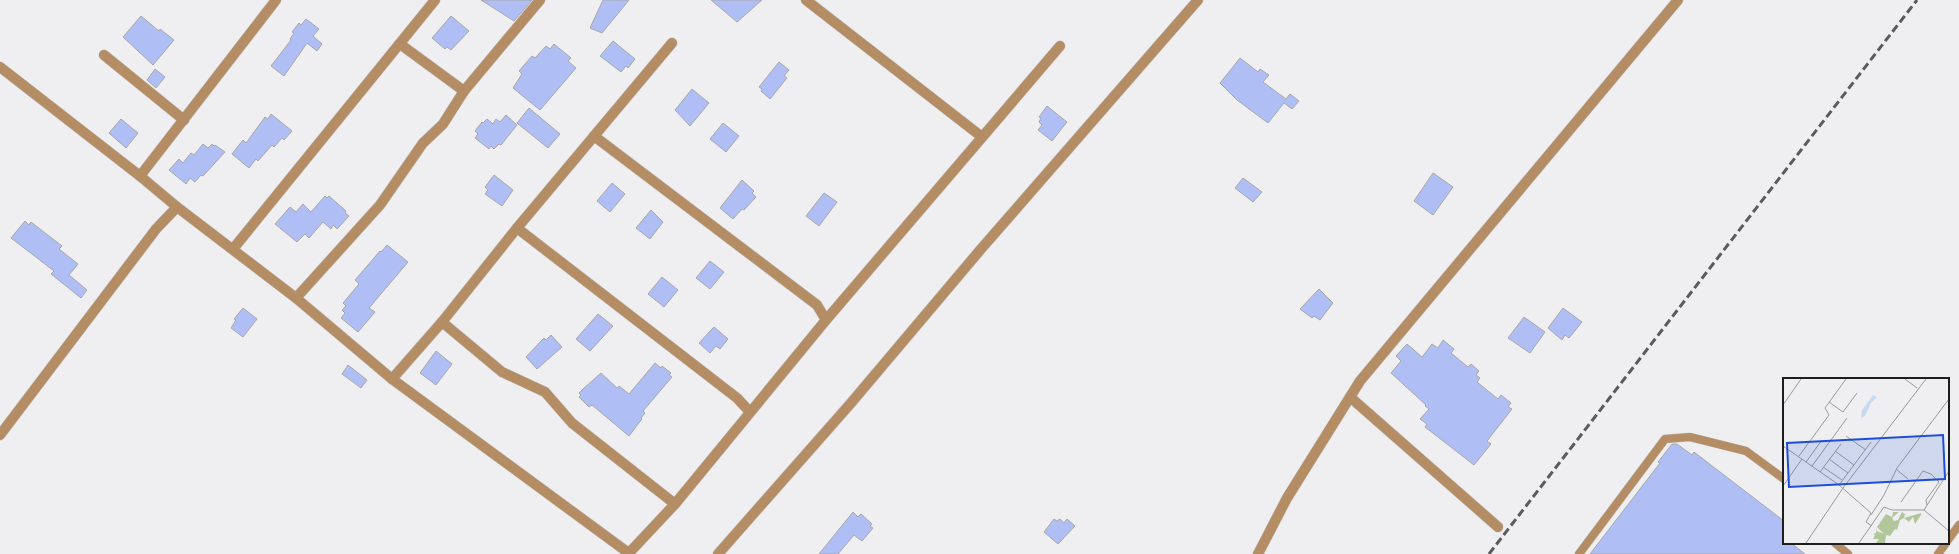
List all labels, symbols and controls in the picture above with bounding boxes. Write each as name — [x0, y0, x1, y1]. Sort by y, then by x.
inset map — [1783, 378, 1949, 544]

